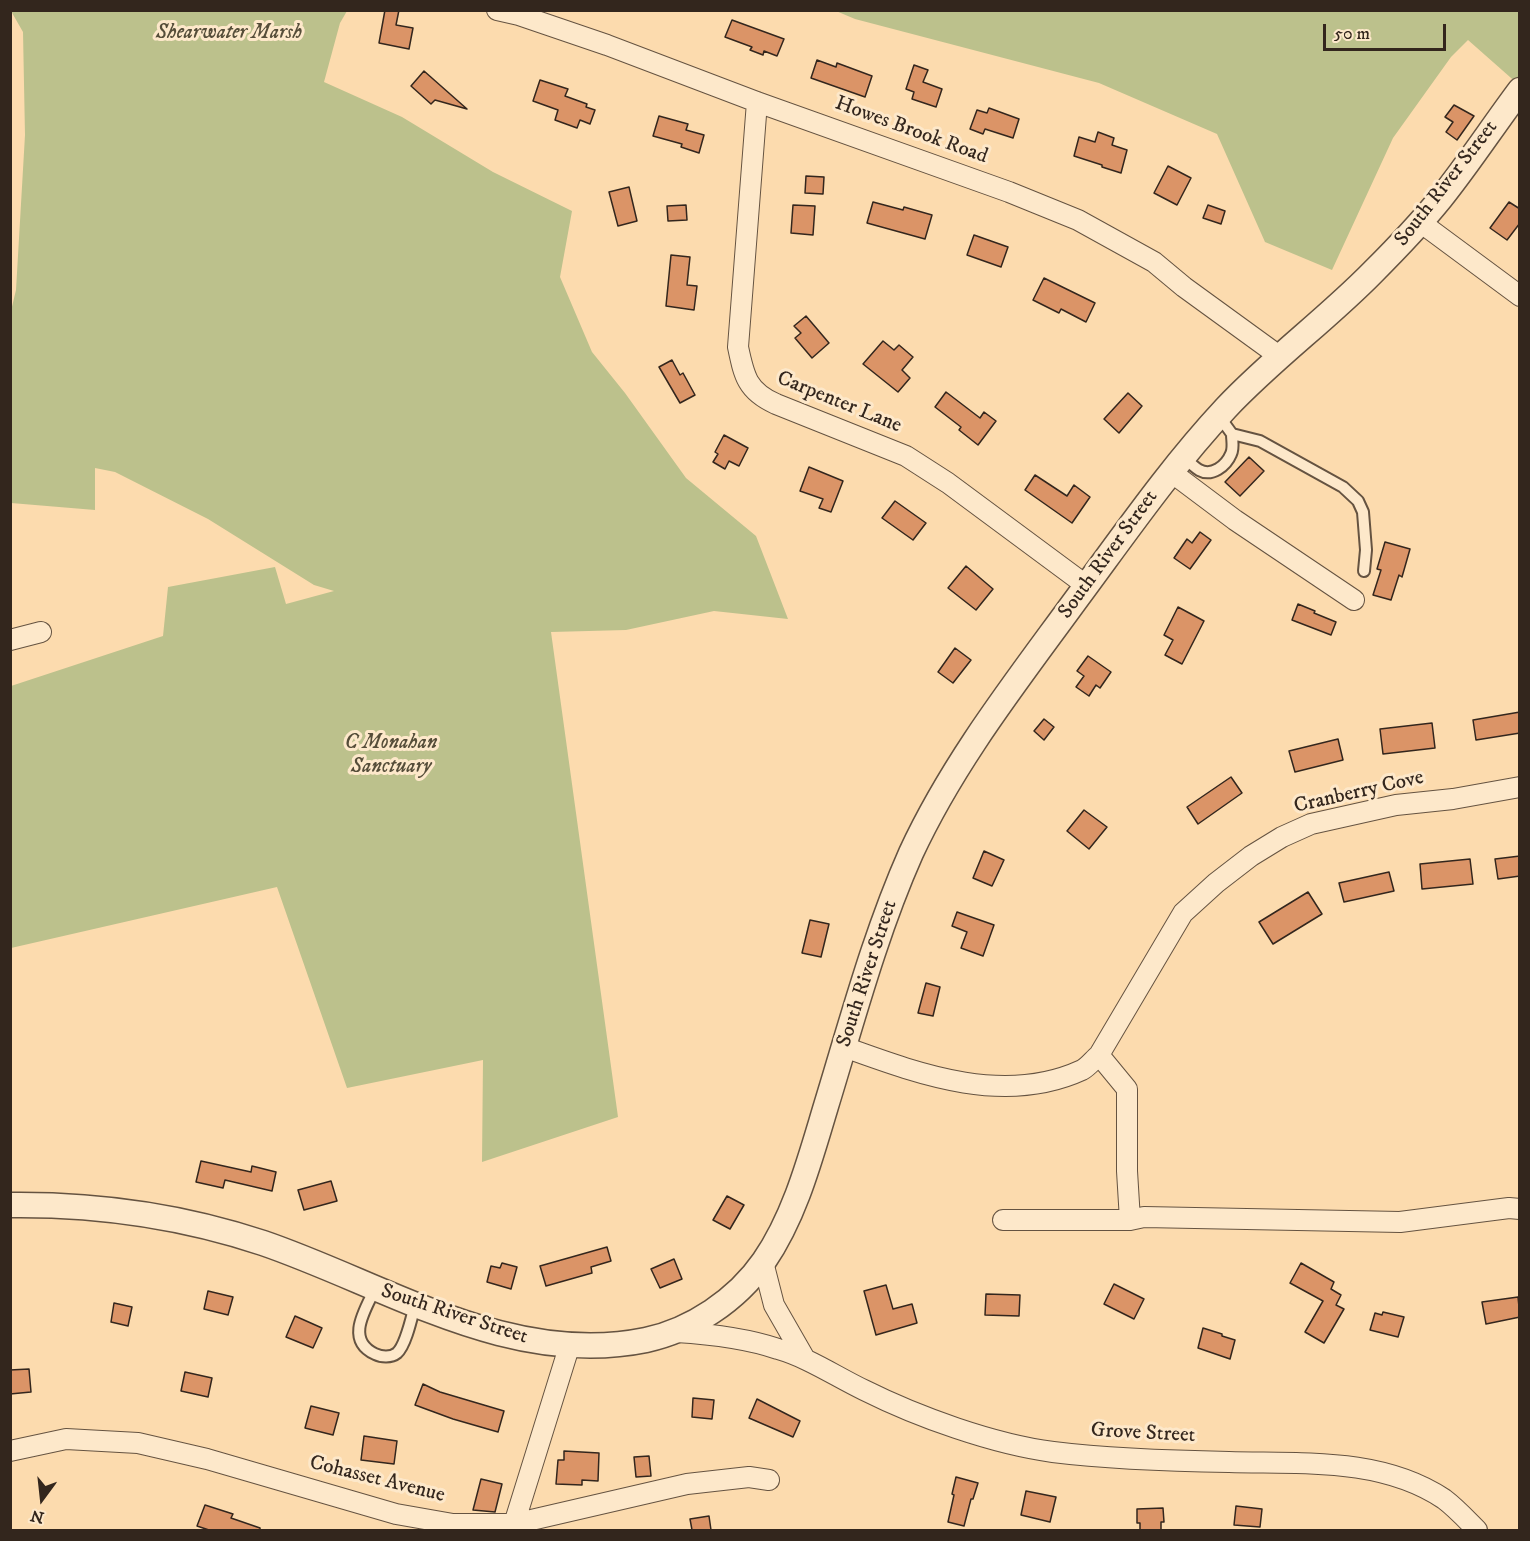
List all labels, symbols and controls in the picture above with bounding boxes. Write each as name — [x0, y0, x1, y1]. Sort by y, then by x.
scale bar — [1326, 12, 1449, 50]
park label: Shearwater Marsh — [156, 21, 302, 47]
text: 50 m — [1334, 23, 1370, 45]
street label: Howes Brook Road — [831, 92, 991, 170]
street label: South River Street — [1390, 116, 1504, 252]
street label: Carpenter Lane — [773, 367, 905, 439]
street label: South River Street — [1054, 486, 1164, 624]
park label: C Monahan Sanctuary — [345, 731, 437, 781]
street label: Cranberry Cove — [1292, 766, 1426, 820]
street label: South River Street — [832, 897, 904, 1051]
street label: South River Street — [377, 1279, 531, 1351]
street label: Grove Street — [1090, 1419, 1196, 1449]
street label: Cohasset Avenue — [307, 1451, 447, 1509]
north arrow — [12, 1469, 72, 1529]
text: N — [28, 1505, 46, 1528]

